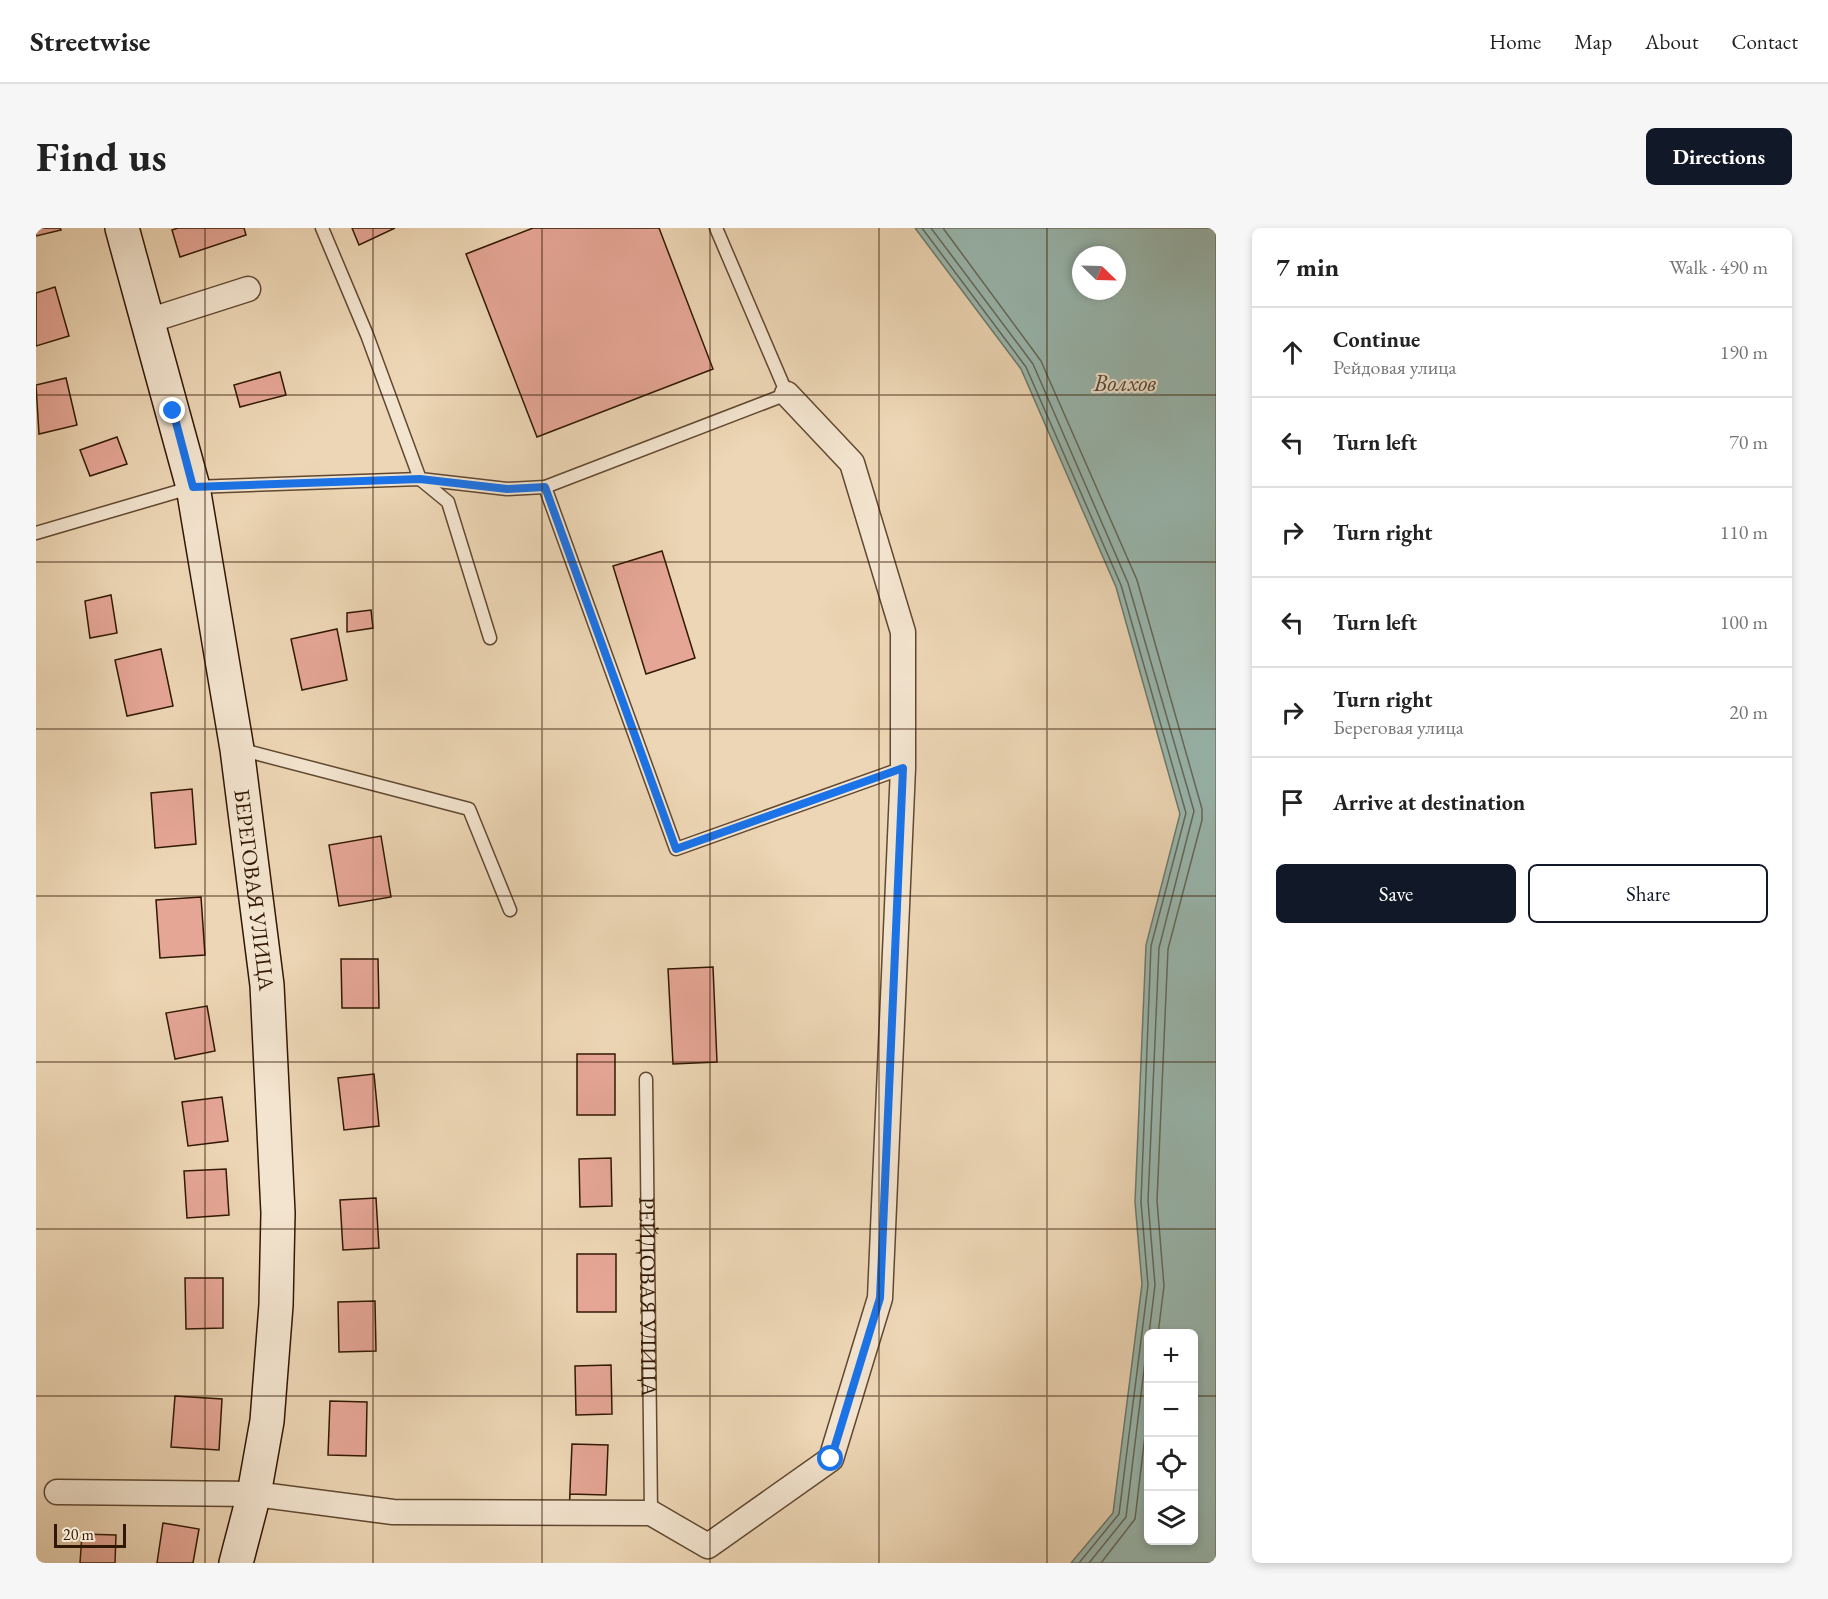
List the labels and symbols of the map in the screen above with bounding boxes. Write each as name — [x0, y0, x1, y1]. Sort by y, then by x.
north arrow — [1072, 246, 1126, 300]
water label: Волхов — [1093, 367, 1156, 398]
route end — [159, 397, 185, 423]
street label: БЕРЕГОВАЯ УЛИЦА — [228, 787, 282, 993]
street label: РЕЙДОВАЯ УЛИЦА — [633, 1197, 664, 1398]
route start — [817, 1445, 843, 1471]
scale bar — [54, 1521, 126, 1548]

